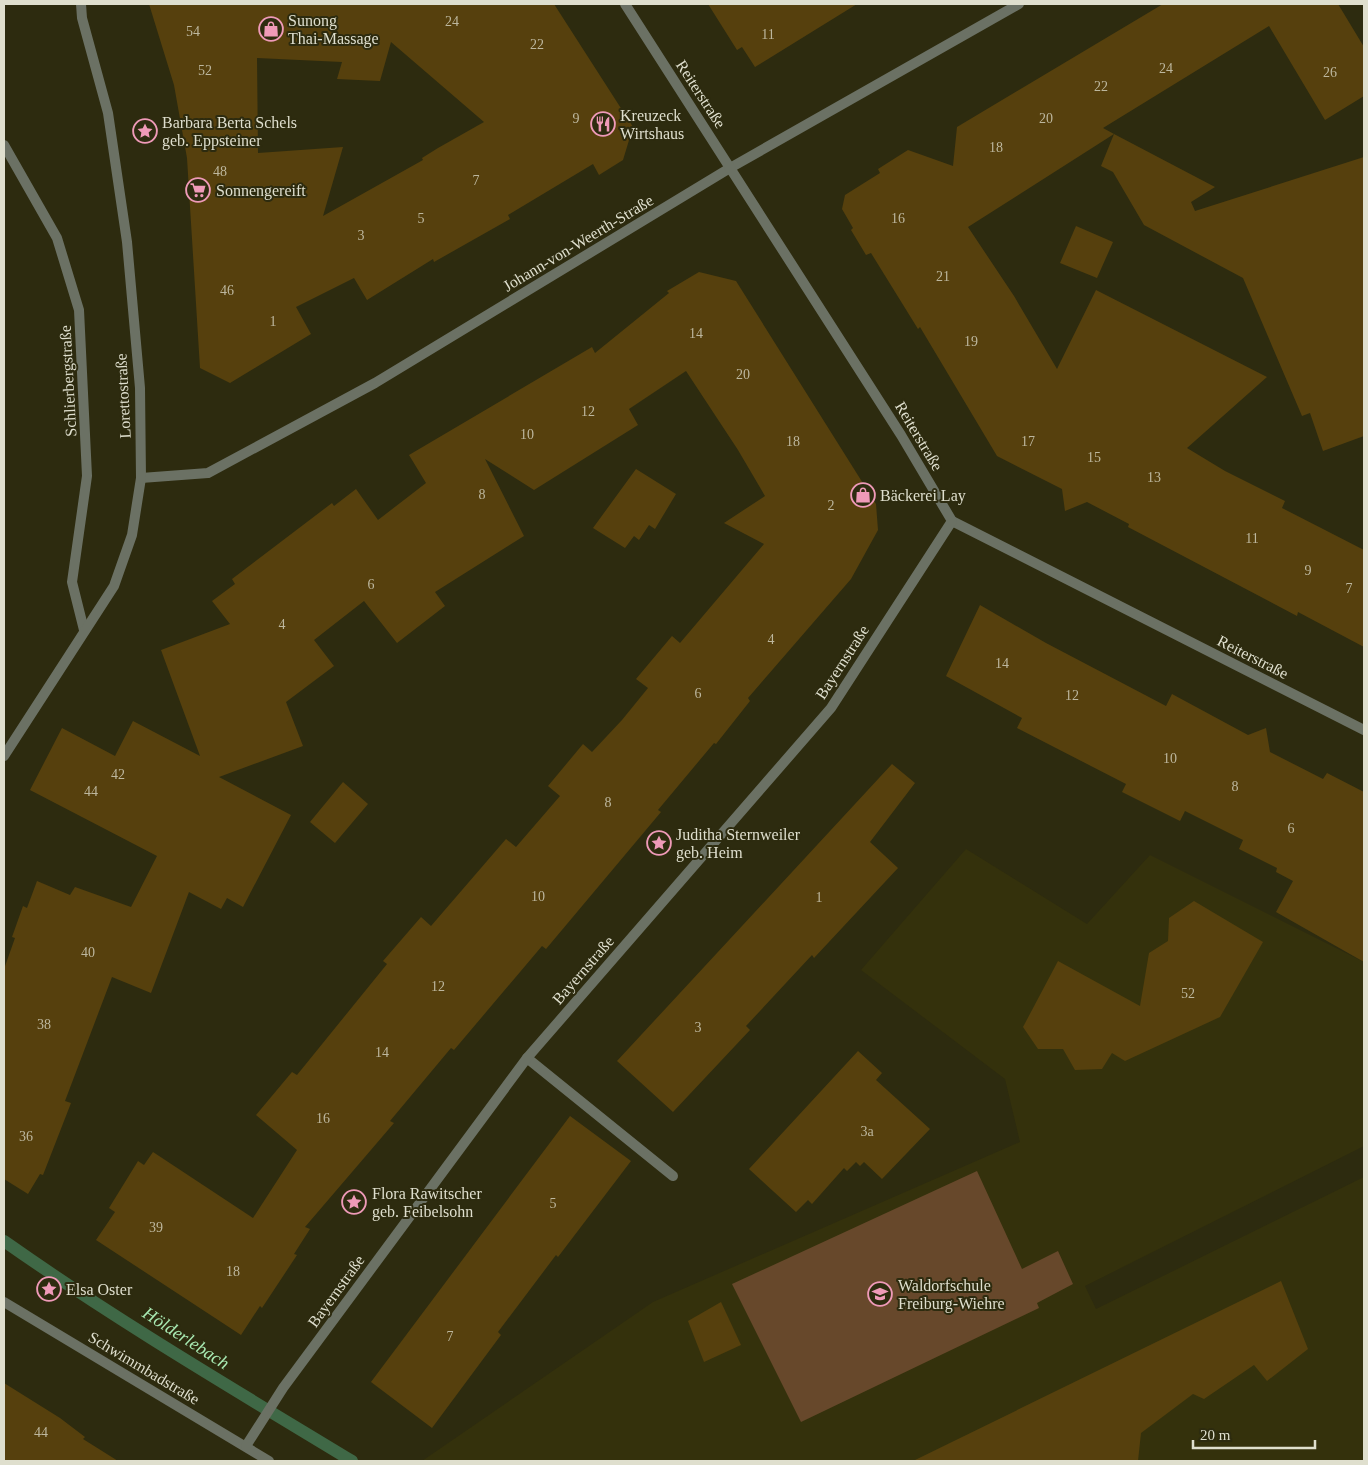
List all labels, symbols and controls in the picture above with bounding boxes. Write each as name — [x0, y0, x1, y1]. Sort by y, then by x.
place label: Sunong Thai-Massage — [288, 12, 379, 48]
house number: 24 — [445, 14, 459, 29]
shop icon: Sunong Thai-Massage — [258, 16, 284, 42]
house number: 54 — [186, 24, 200, 39]
house number: 11 — [761, 27, 775, 42]
house number: 22 — [530, 37, 544, 52]
street label: Reiterstraße — [673, 57, 729, 131]
house number: 24 — [1159, 61, 1173, 76]
house number: 52 — [198, 63, 212, 78]
house number: 26 — [1323, 65, 1337, 80]
house number: 22 — [1094, 79, 1108, 94]
place label: Kreuzeck Wirtshaus — [620, 107, 684, 142]
house number: 9 — [573, 111, 580, 126]
restaurant icon: Kreuzeck Wirtshaus — [590, 111, 616, 137]
house number: 20 — [1039, 111, 1053, 126]
place label: Barbara Berta Schels geb. Eppsteiner — [162, 114, 297, 150]
place icon: Barbara Berta Schels geb. Eppsteiner — [132, 118, 158, 144]
house number: 18 — [989, 140, 1003, 155]
house number: 48 — [213, 164, 227, 179]
house number: 7 — [473, 173, 480, 188]
supermarket icon: Sonnengereift — [185, 177, 211, 203]
place label: Sonnengereift — [216, 182, 306, 200]
street label: Johann-von-Weerth-Straße — [500, 191, 656, 295]
house number: 5 — [418, 211, 425, 226]
house number: 16 — [891, 211, 905, 226]
house number: 3 — [358, 228, 365, 243]
house number: 21 — [936, 269, 950, 284]
house number: 46 — [220, 283, 234, 298]
house number: 1 — [270, 314, 277, 329]
street label: Schlierbergstraße — [57, 325, 80, 437]
house number: 14 — [689, 326, 703, 341]
house number: 19 — [964, 334, 978, 349]
street label: Lorettostraße — [112, 353, 134, 439]
house number: 20 — [736, 367, 750, 382]
street label: Reiterstraße — [892, 398, 946, 474]
house number: 12 — [581, 404, 595, 419]
house number: 10 — [520, 427, 534, 442]
house number: 18 — [786, 434, 800, 449]
house number: 17 — [1021, 434, 1035, 449]
house number: 15 — [1087, 450, 1101, 465]
house number: 13 — [1147, 470, 1161, 485]
shop icon: Bäckerei Lay — [850, 482, 876, 508]
house number: 8 — [479, 487, 486, 502]
place label: Bäckerei Lay — [880, 487, 966, 505]
house number: 2 — [828, 498, 835, 513]
house number: 11 — [1245, 531, 1259, 546]
house number: 9 — [1305, 563, 1312, 578]
house number: 6 — [368, 577, 375, 592]
house number: 7 — [1346, 581, 1353, 596]
house number: 4 — [279, 617, 286, 632]
street label: Bayernstraße — [812, 622, 873, 703]
house number: 4 — [768, 632, 775, 647]
street label: Reiterstraße — [1215, 632, 1291, 682]
house number: 14 — [995, 656, 1009, 671]
house number: 6 — [695, 686, 702, 701]
house number: 12 — [1065, 688, 1079, 703]
house number: 10 — [1163, 751, 1177, 766]
house number: 42 — [111, 767, 125, 782]
house number: 8 — [1232, 779, 1239, 794]
house number: 44 — [84, 784, 98, 799]
house number: 8 — [605, 795, 612, 810]
house number: 6 — [1288, 821, 1295, 836]
place label: Juditha Sternweiler geb. Heim — [676, 826, 801, 862]
place icon: Juditha Sternweiler geb. Heim — [646, 830, 672, 856]
house number: 10 — [531, 889, 545, 904]
house number: 1 — [816, 890, 823, 905]
street label: Bayernstraße — [549, 933, 618, 1008]
house number: 40 — [81, 945, 95, 960]
house number: 12 — [431, 979, 445, 994]
house number: 52 — [1181, 986, 1195, 1001]
house number: 38 — [37, 1017, 51, 1032]
house number: 3 — [695, 1020, 702, 1035]
house number: 14 — [375, 1045, 389, 1060]
house number: 16 — [316, 1111, 330, 1126]
house number: 3a — [860, 1124, 874, 1139]
house number: 36 — [19, 1129, 33, 1144]
place label: Flora Rawitscher geb. Feibelsohn — [372, 1185, 482, 1221]
place icon: Flora Rawitscher geb. Feibelsohn — [341, 1189, 367, 1215]
house number: 5 — [550, 1196, 557, 1211]
house number: 39 — [149, 1220, 163, 1235]
street label: Bayernstraße — [304, 1252, 368, 1331]
house number: 18 — [226, 1264, 240, 1279]
place icon: Elsa Oster — [36, 1276, 62, 1302]
place label: Waldorfschule Freiburg-Wiehre — [898, 1277, 1005, 1313]
place label: Elsa Oster — [66, 1281, 133, 1298]
school or university icon: Waldorfschule Freiburg-Wiehre — [867, 1281, 893, 1307]
water label: Hölderlebach — [138, 1302, 233, 1373]
street label: Schwimmbadstraße — [86, 1328, 202, 1408]
house number: 7 — [447, 1329, 454, 1344]
scale bar — [1193, 1418, 1316, 1450]
house number: 44 — [34, 1425, 48, 1440]
text: 20 m — [1200, 1427, 1231, 1443]

